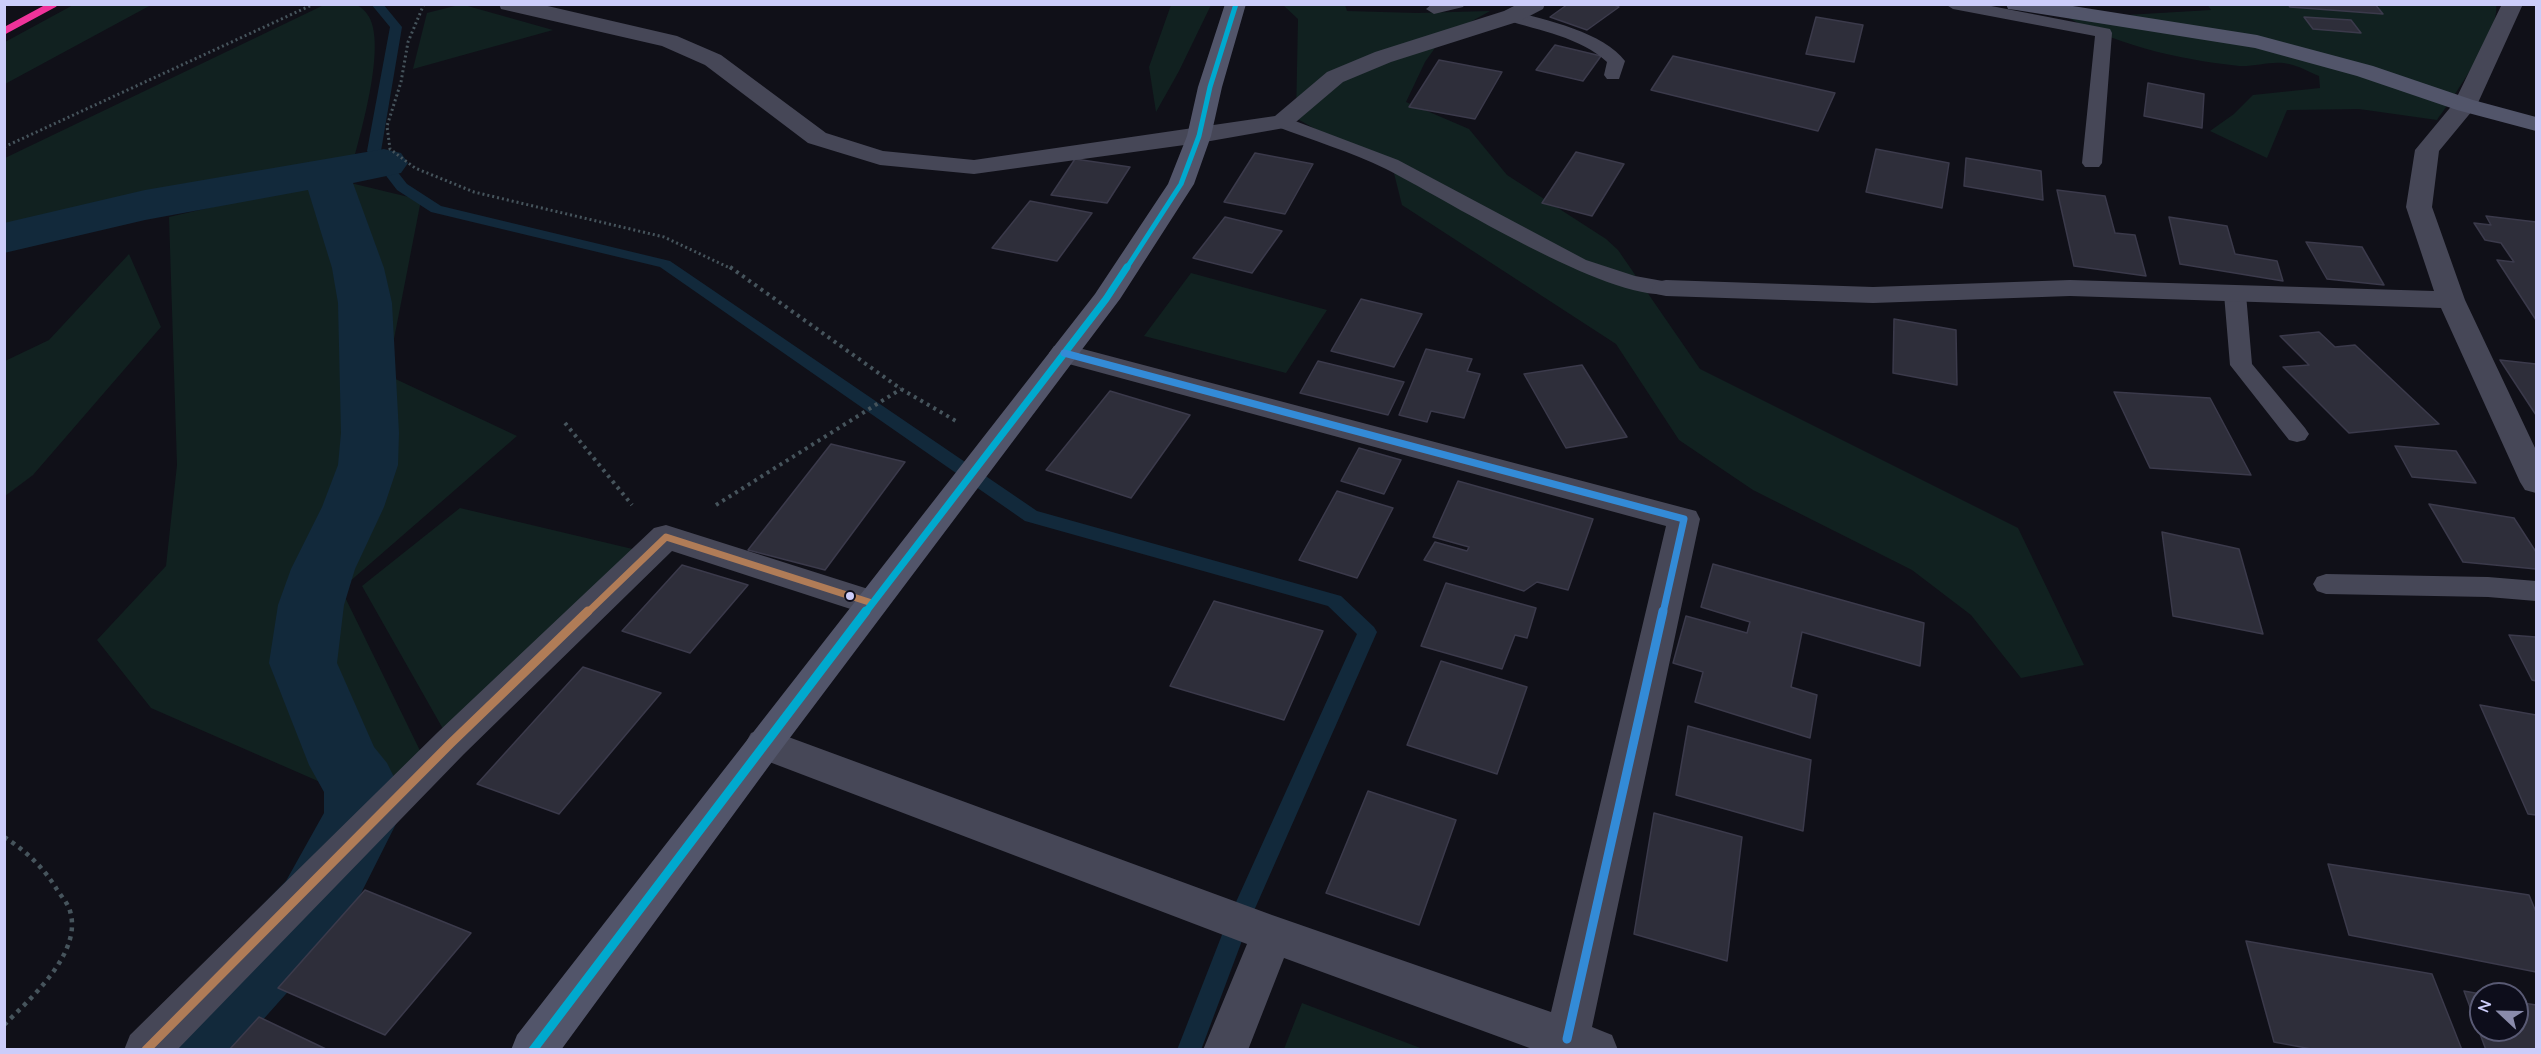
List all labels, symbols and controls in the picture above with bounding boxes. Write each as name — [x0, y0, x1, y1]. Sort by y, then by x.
unlabelled marker — [844, 590, 856, 602]
north arrow — [2469, 982, 2529, 1042]
text: N — [2473, 997, 2496, 1015]

